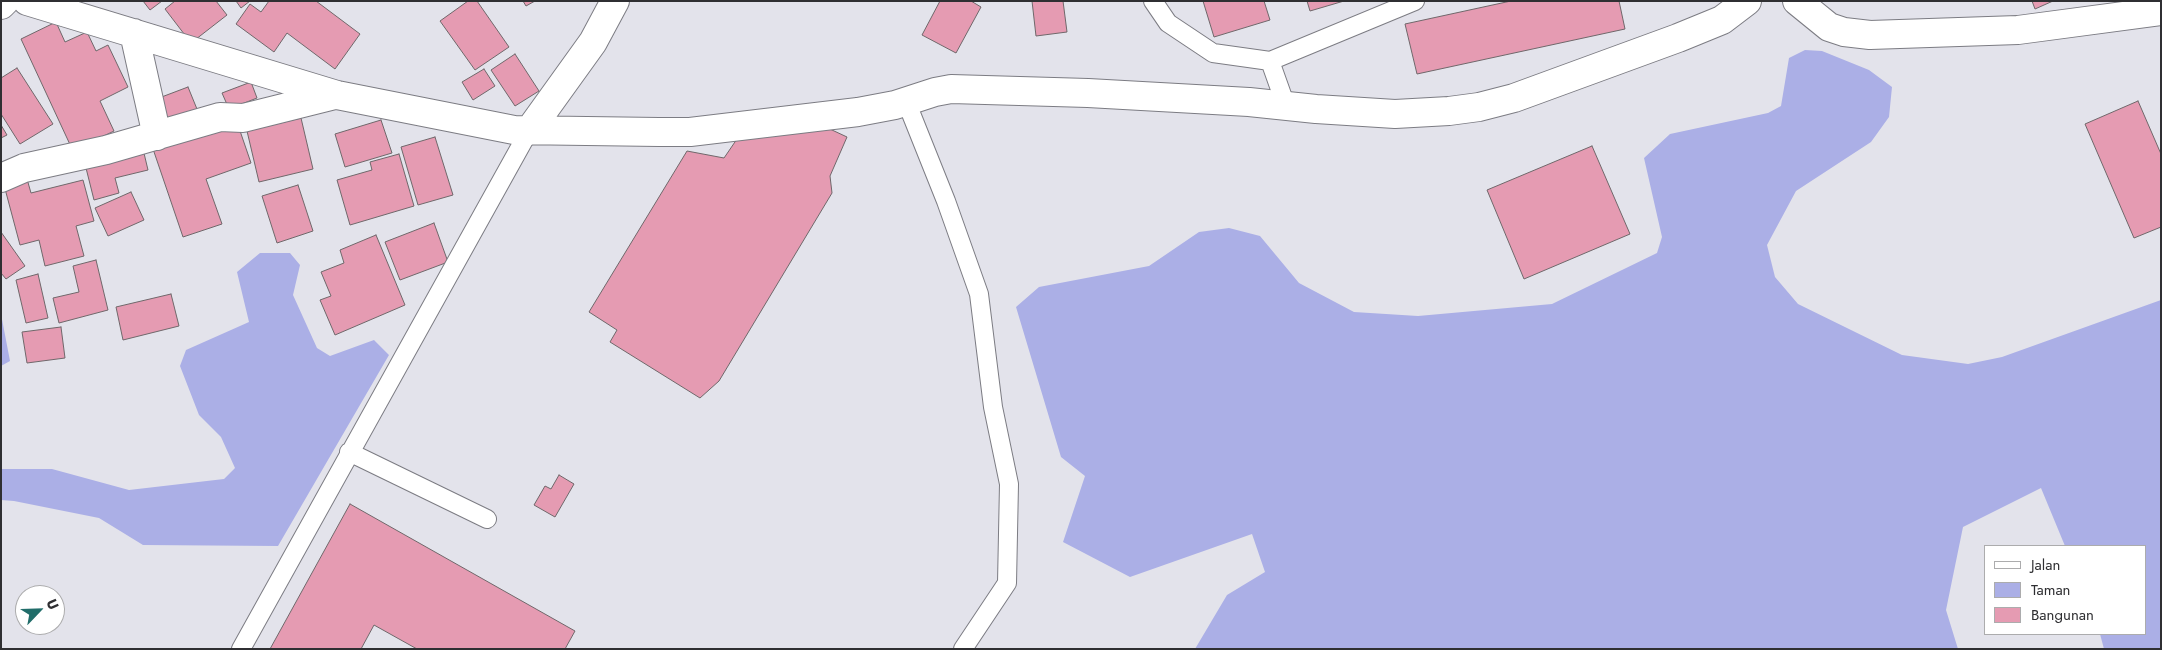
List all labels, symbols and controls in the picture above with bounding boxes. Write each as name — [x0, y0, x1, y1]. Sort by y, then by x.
legend — [1984, 545, 2147, 635]
text: Jalan — [2031, 554, 2060, 576]
text: Taman — [2031, 579, 2070, 601]
north arrow — [15, 585, 65, 635]
text: U — [42, 596, 64, 613]
text: Bangunan — [2031, 604, 2094, 626]

